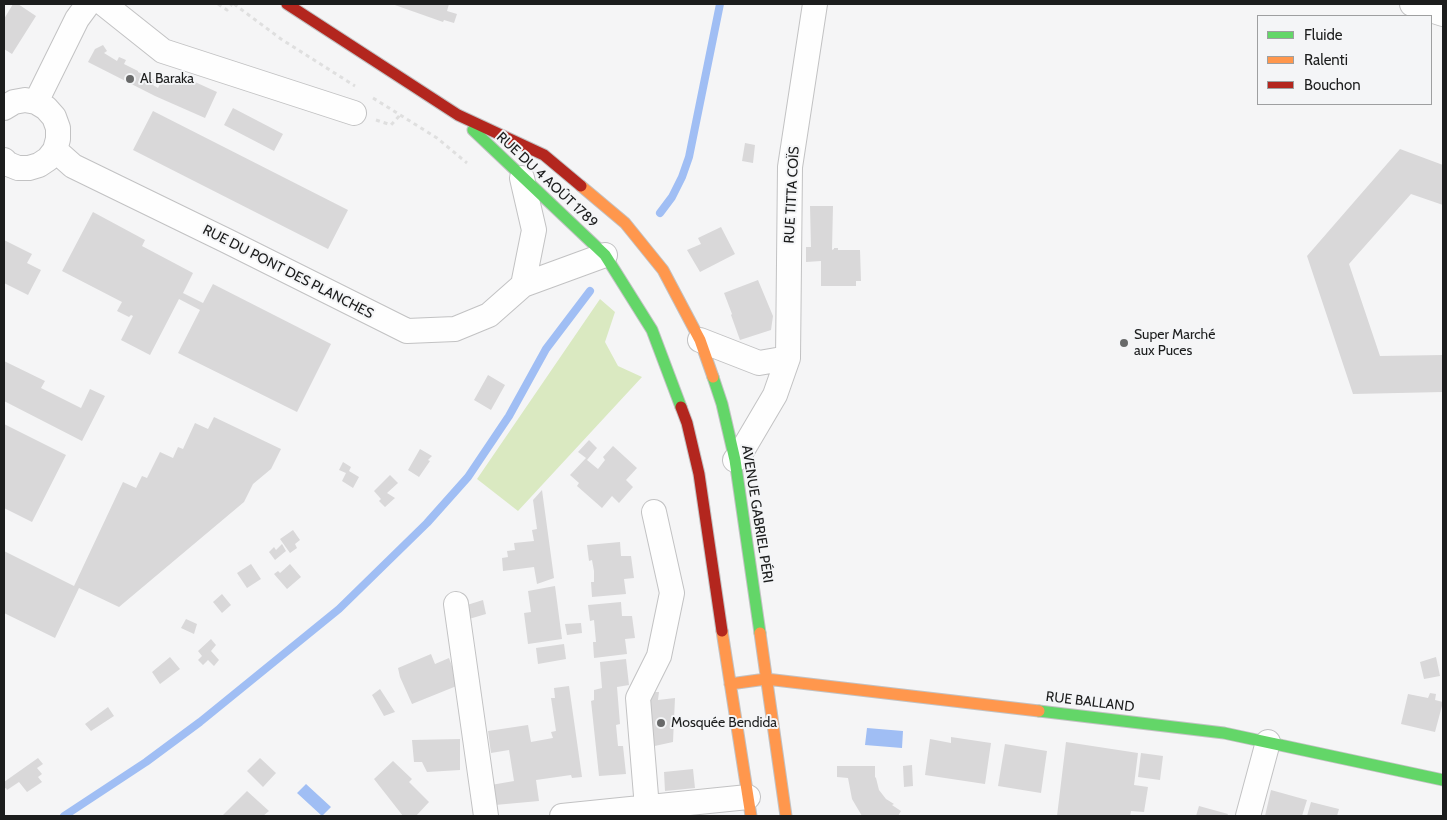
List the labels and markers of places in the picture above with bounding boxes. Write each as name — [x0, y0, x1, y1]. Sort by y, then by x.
place label: Al Baraka — [140, 71, 194, 87]
marker: Al Baraka — [124, 73, 136, 85]
place label: Super Marché aux Puces — [1134, 327, 1215, 360]
marker: Super Marché aux Puces — [1118, 337, 1130, 349]
place label: Mosquée Bendida — [671, 715, 777, 731]
marker: Mosquée Bendida — [655, 717, 667, 729]

